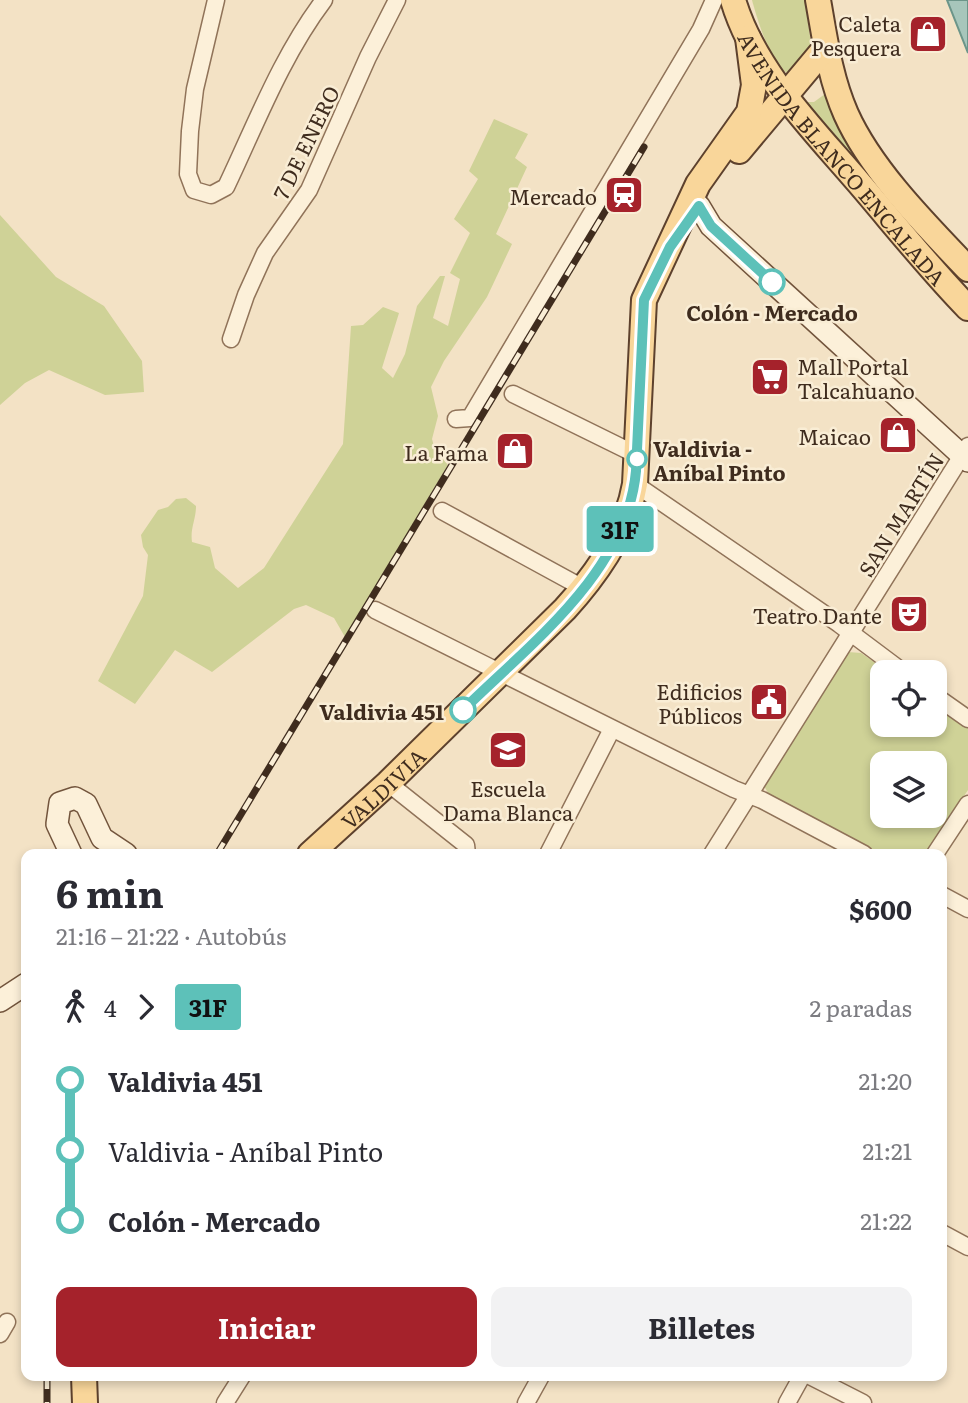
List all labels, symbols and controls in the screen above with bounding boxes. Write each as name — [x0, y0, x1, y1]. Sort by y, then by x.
place label: Caleta Pesquera — [811, 7, 902, 62]
shop icon: Caleta Pesquera — [907, 13, 949, 55]
street label: AVENIDA BLANCO ENCALADA — [732, 26, 954, 292]
street label: 7 DE ENERO — [264, 80, 346, 204]
station icon: Mercado — [603, 174, 645, 216]
place label: Mercado — [509, 180, 597, 211]
marker: Colón - Mercado — [759, 269, 785, 295]
place label: Colón - Mercado — [686, 296, 858, 327]
place label: Mall Portal Talcahuano — [797, 350, 915, 405]
supermarket icon: Mall Portal Talcahuano — [749, 356, 791, 398]
shop icon: Maicao — [877, 414, 919, 456]
place label: Maicao — [798, 420, 871, 451]
shop icon: La Fama — [494, 430, 536, 472]
place label: Valdivia - Aníbal Pinto — [653, 432, 786, 487]
place label: La Fama — [404, 436, 489, 467]
street label: SAN MARTÍN — [850, 446, 950, 582]
marker: Valdivia - Aníbal Pinto — [627, 449, 647, 469]
line badge: 31F — [580, 506, 660, 552]
text: 31F — [601, 511, 639, 546]
theatre icon: Teatro Dante — [888, 593, 930, 635]
place label: Teatro Dante — [752, 599, 882, 630]
map controls — [870, 660, 947, 828]
button: locate — [870, 660, 947, 737]
place label: Edificios Públicos — [656, 675, 742, 730]
public building icon: Edificios Públicos — [748, 681, 790, 723]
place label: Valdivia 451 — [319, 695, 444, 726]
marker: Valdivia 451 — [450, 697, 476, 723]
school or university icon: Escuela Dama Blanca — [487, 729, 529, 771]
street label: VALDIVIA — [333, 740, 432, 835]
button: layers — [870, 751, 947, 828]
place label: Escuela Dama Blanca — [443, 772, 574, 827]
text: 6 min — [56, 863, 164, 920]
text: $600 — [849, 889, 912, 928]
text: 21:16 – 21:22 · Autobús — [56, 918, 286, 952]
icon: walk — [56, 988, 94, 1026]
icon: forward — [127, 988, 165, 1026]
text: 31F — [189, 989, 227, 1024]
text: 4 — [104, 990, 117, 1024]
text: 2 paradas — [810, 990, 912, 1024]
text: Valdivia 451 — [108, 1061, 263, 1100]
text: 21:20 — [859, 1063, 912, 1097]
text: Valdivia - Aníbal Pinto — [108, 1131, 383, 1170]
text: 21:21 — [863, 1133, 912, 1167]
text: Colón - Mercado — [108, 1201, 321, 1240]
text: 21:22 — [860, 1203, 912, 1237]
button: Iniciar — [56, 1287, 477, 1367]
button: Billetes — [491, 1287, 912, 1367]

